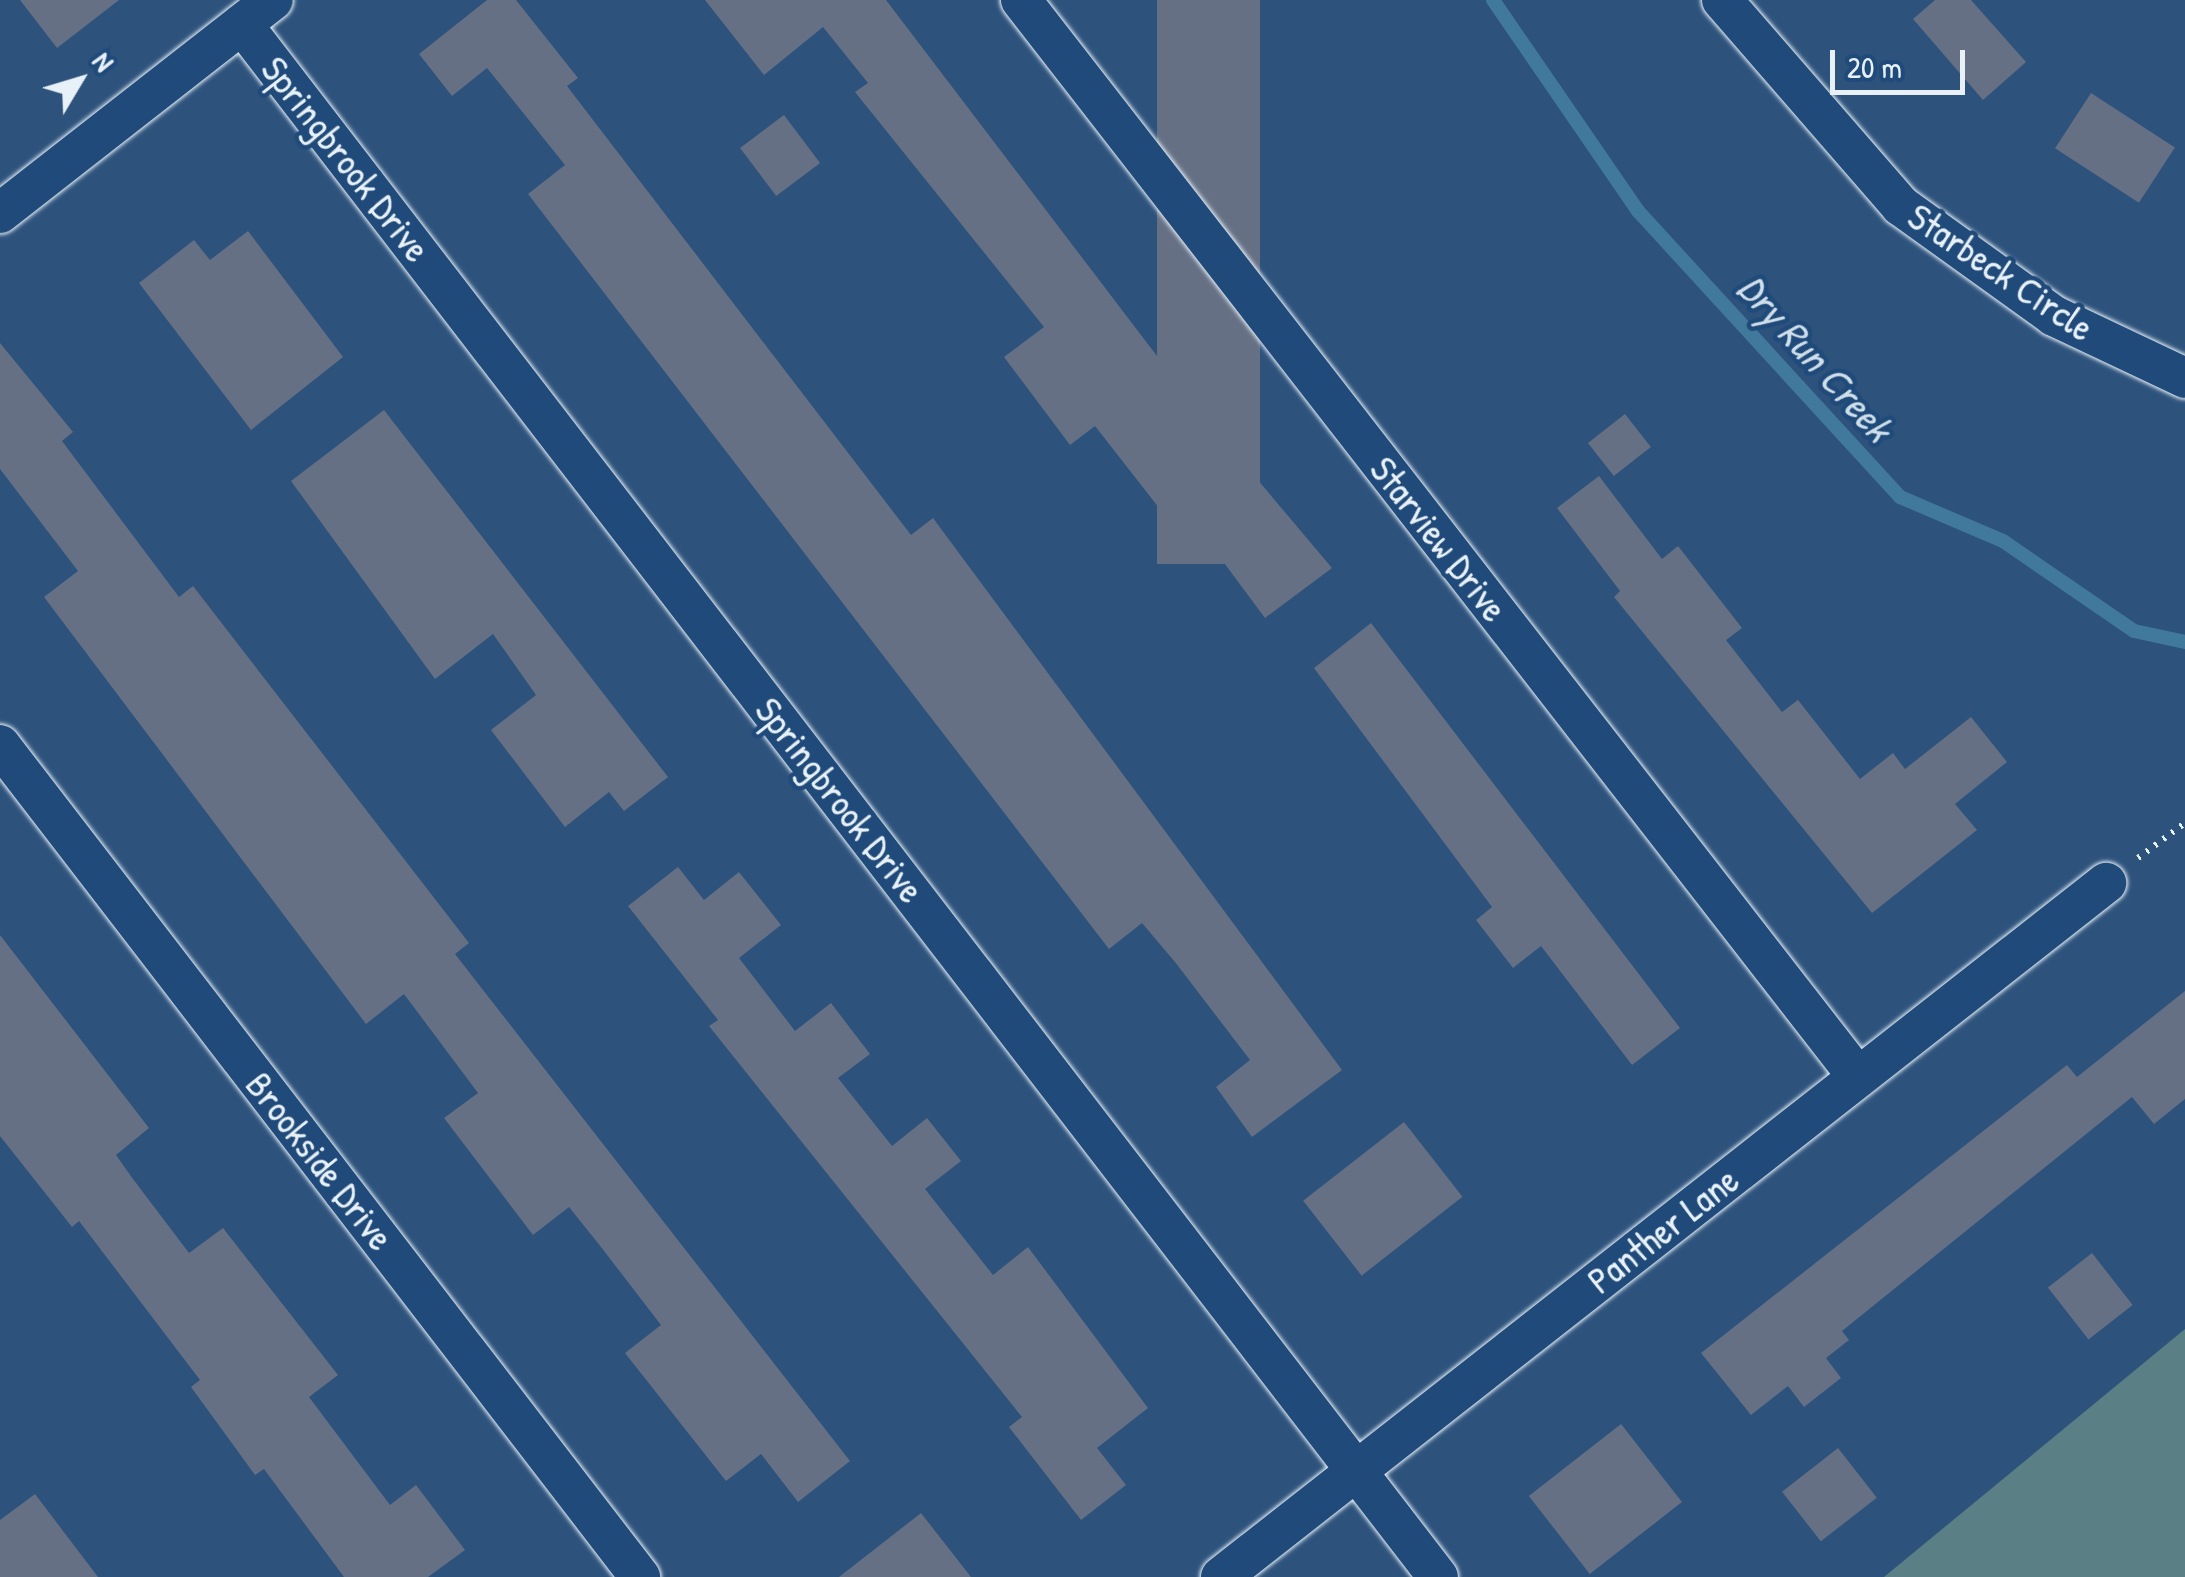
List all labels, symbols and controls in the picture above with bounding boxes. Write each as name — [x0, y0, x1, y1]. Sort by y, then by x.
north arrow — [30, 30, 130, 130]
scale bar — [1835, 30, 1970, 92]
text: N — [84, 44, 123, 79]
street label: Springbrook Drive — [252, 47, 440, 271]
text: 20 m — [1847, 47, 1902, 87]
street label: Starbeck Circle — [1900, 193, 2102, 351]
water label: Dry Run Creek — [1729, 264, 1903, 450]
street label: Starview Drive — [1360, 447, 1518, 631]
street label: Springbrook Drive — [746, 688, 934, 912]
street label: Brookside Drive — [236, 1063, 404, 1259]
street label: Panther Lane — [1578, 1157, 1748, 1303]

